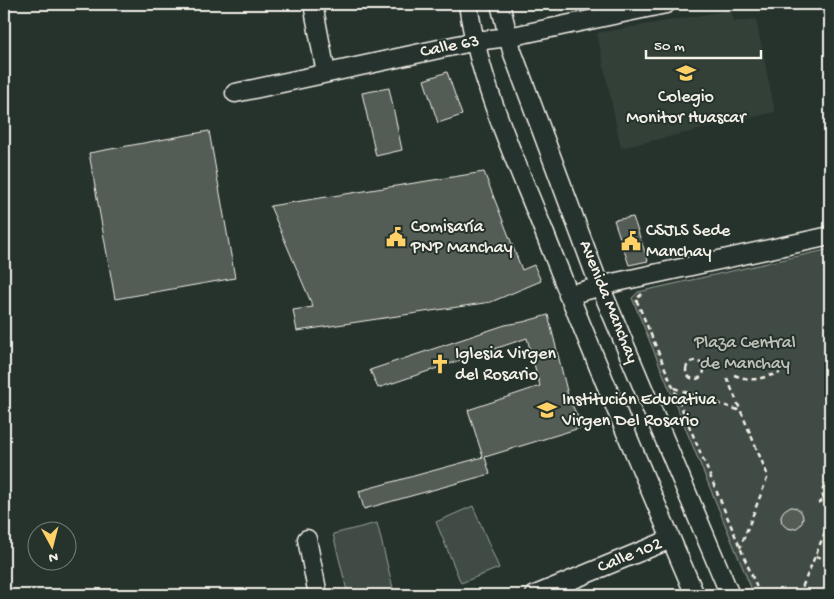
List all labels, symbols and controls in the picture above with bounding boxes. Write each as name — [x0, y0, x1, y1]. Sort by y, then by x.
scale bar — [646, 28, 762, 60]
street label: Calle 63 — [419, 31, 481, 63]
text: 50 m — [654, 38, 685, 56]
school or university icon: Colegio Monitor Huascar — [675, 62, 697, 84]
place label: Colegio Monitor Huascar — [626, 87, 747, 129]
place label: Comisaría PNP Manchay — [410, 217, 513, 259]
place label: CSJLS Sede Manchay — [646, 221, 731, 263]
public building icon: Comisaría PNP Manchay — [385, 226, 407, 248]
public building icon: CSJLS Sede Manchay — [620, 230, 642, 252]
street label: Avenida Manchay — [574, 237, 642, 367]
park label: Plaza Central de Manchay — [693, 333, 796, 375]
place label: Iglesia Virgen del Rosario — [455, 344, 556, 386]
church icon: Iglesia Virgen del Rosario — [429, 353, 451, 375]
place label: Institución Educativa Virgen Del Rosario — [561, 390, 717, 432]
school or university icon: Institución Educativa Virgen Del Rosario — [536, 399, 558, 421]
north arrow — [28, 522, 78, 572]
street label: Calle 102 — [595, 534, 665, 578]
text: N — [48, 547, 59, 565]

